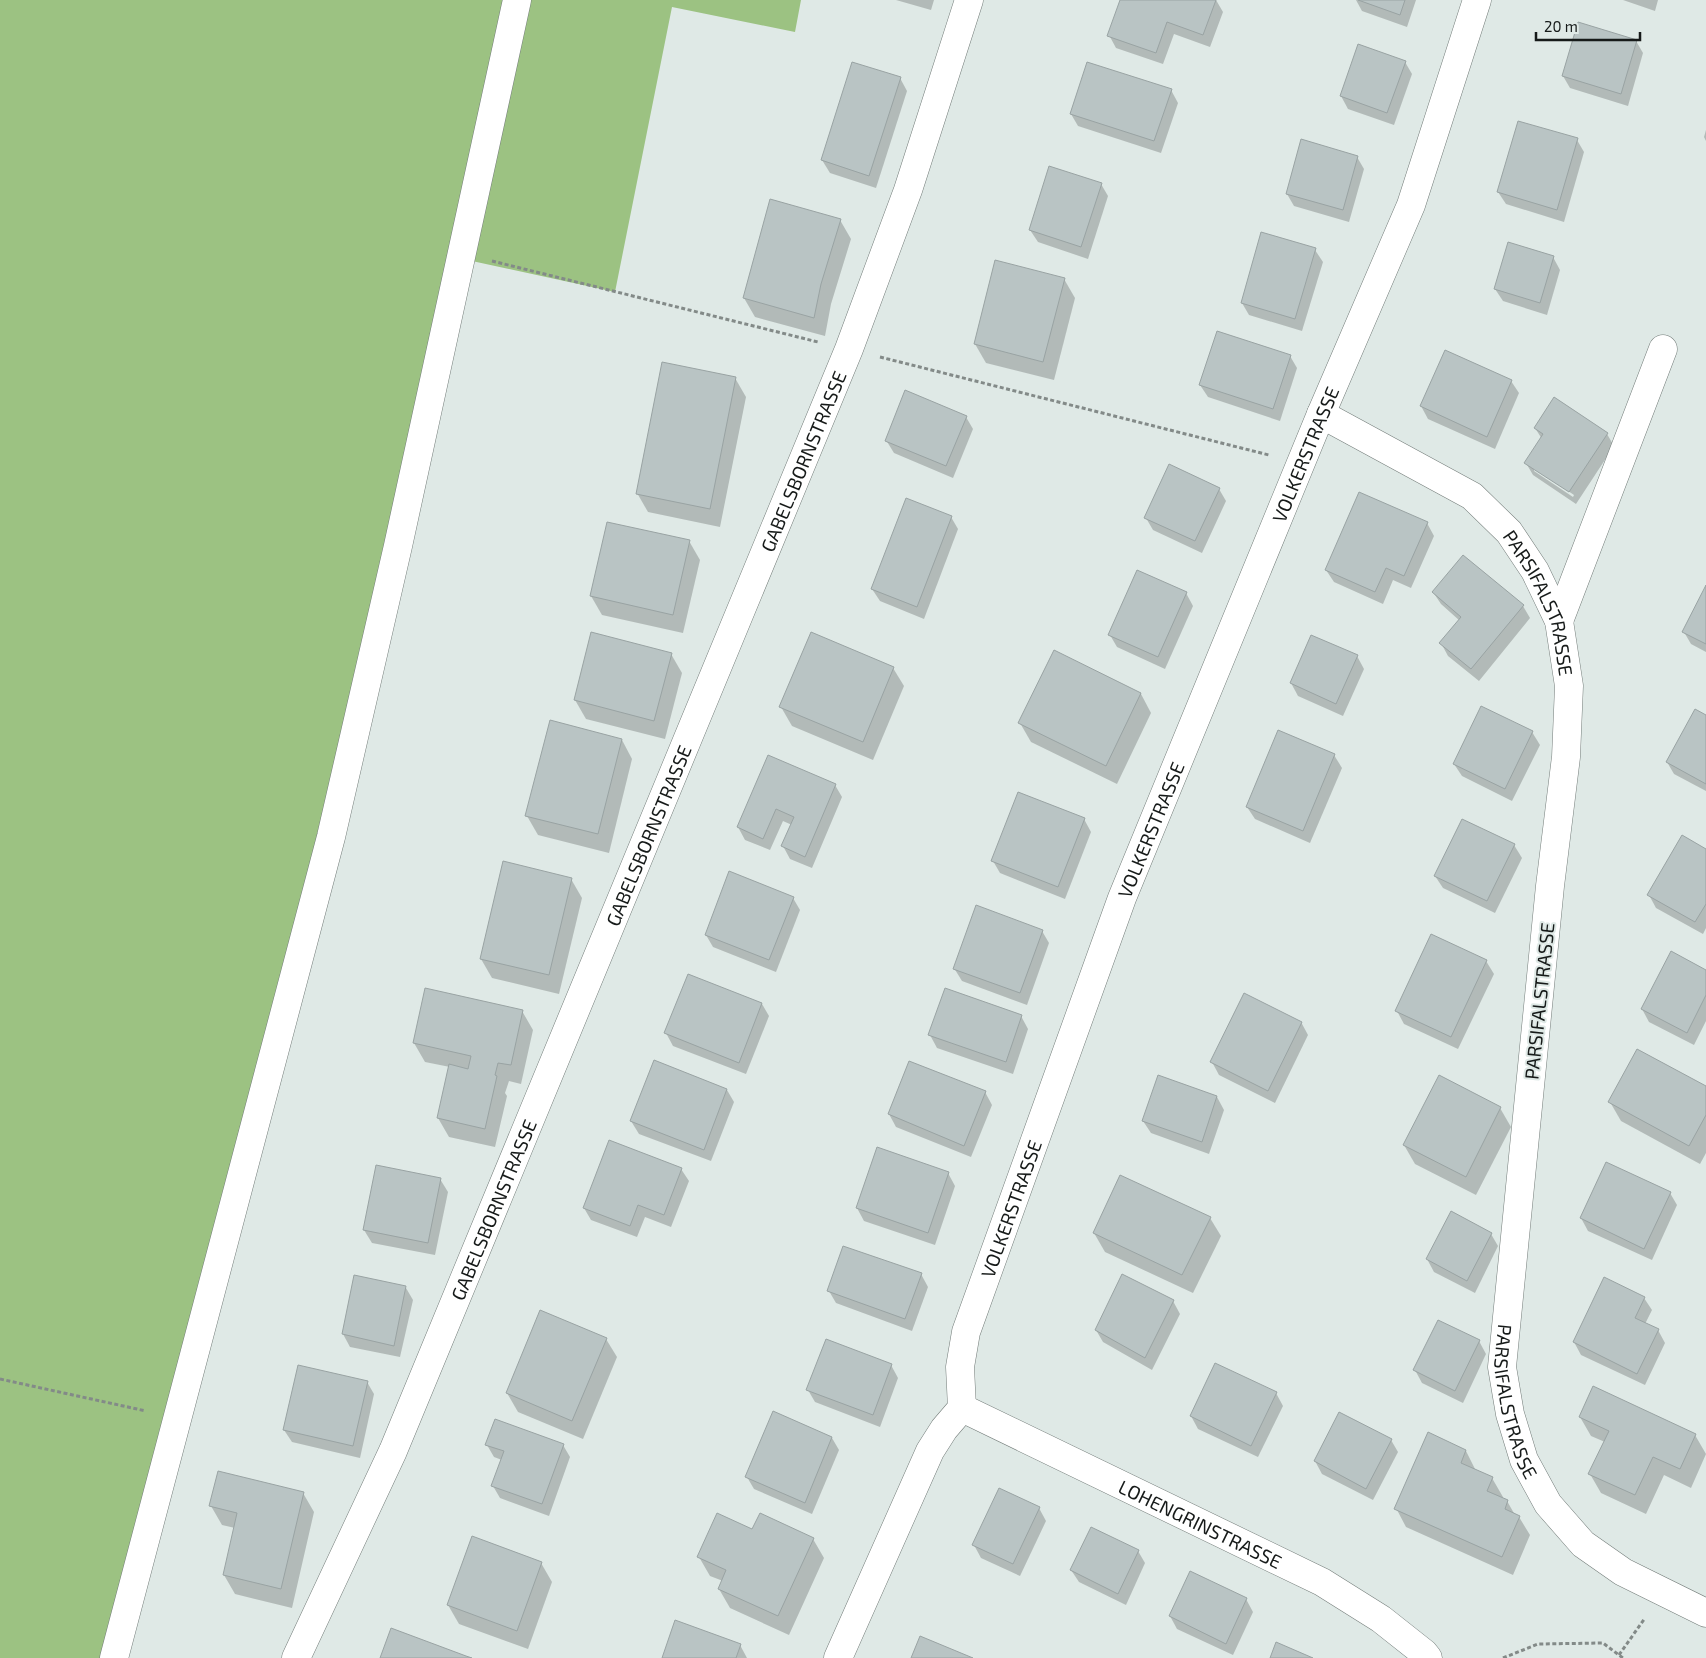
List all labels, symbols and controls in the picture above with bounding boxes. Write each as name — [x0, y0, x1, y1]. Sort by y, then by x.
scale bar — [1536, 10, 1640, 42]
text: 20 m — [1544, 17, 1578, 35]
street label: GABELSBORNSTRASSE — [755, 367, 850, 555]
street label: VOLKERSTRASSE — [1266, 383, 1343, 525]
street label: PARSIFALSTRASSE — [1499, 525, 1579, 677]
street label: GABELSBORNSTRASSE — [600, 741, 695, 929]
street label: VOLKERSTRASSE — [1112, 758, 1188, 901]
street label: PARSIFALSTRASSE — [1519, 921, 1559, 1081]
street label: GABELSBORNSTRASSE — [445, 1116, 541, 1303]
street label: VOLKERSTRASSE — [975, 1137, 1046, 1281]
street label: PARSIFALSTRASSE — [1490, 1323, 1543, 1482]
street label: LOHENGRINSTRASSE — [1115, 1474, 1286, 1572]

